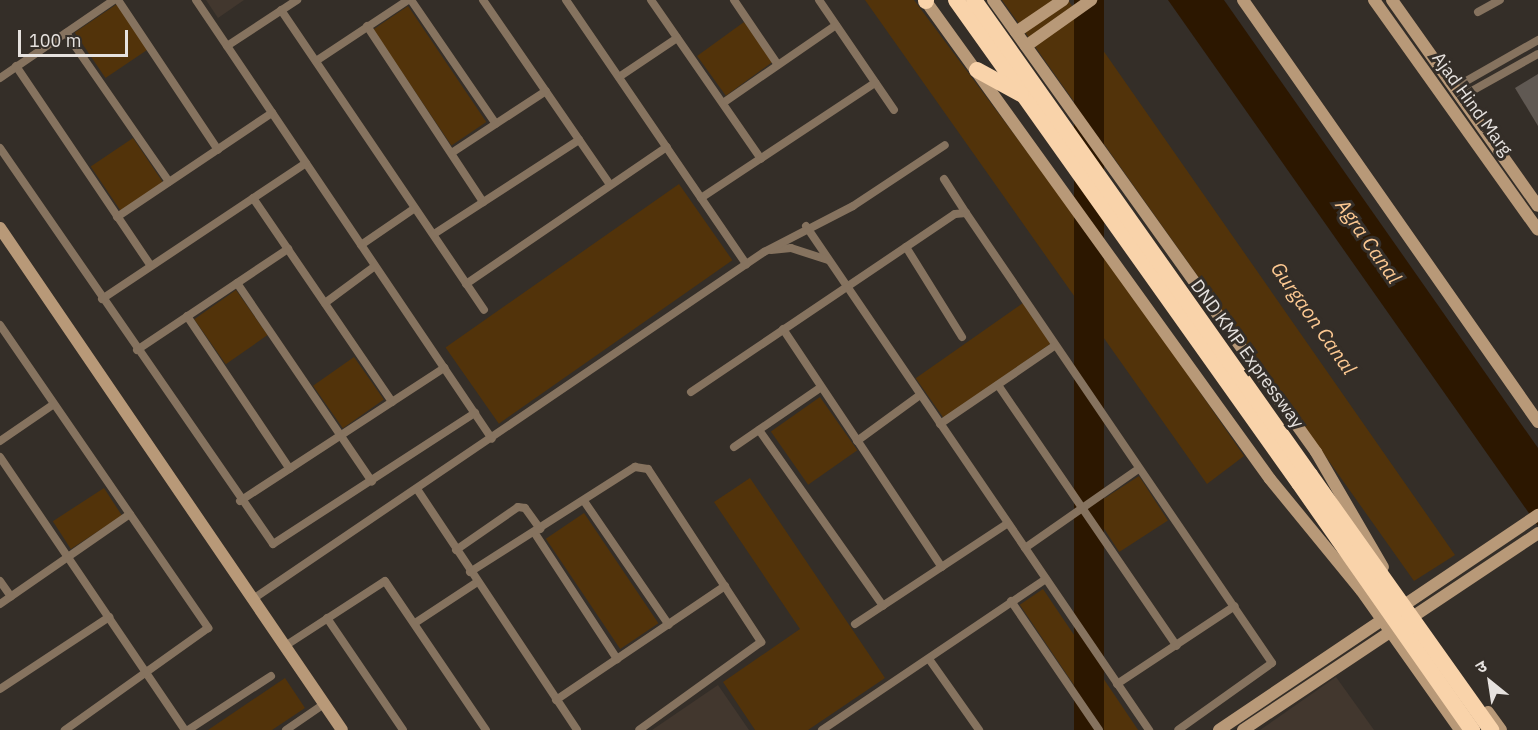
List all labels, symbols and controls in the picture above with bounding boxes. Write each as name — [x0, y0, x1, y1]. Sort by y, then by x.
scale bar — [21, 18, 130, 56]
text: 100 m — [29, 29, 81, 52]
street label: Ajad Hind Marg — [1427, 48, 1517, 160]
water label: Agra Canal — [1331, 194, 1407, 288]
water label: Gurgaon Canal — [1266, 257, 1362, 379]
street label: DND KMP Expressway — [1186, 276, 1308, 432]
north arrow — [1460, 652, 1520, 712]
text: उ — [1472, 655, 1490, 677]

